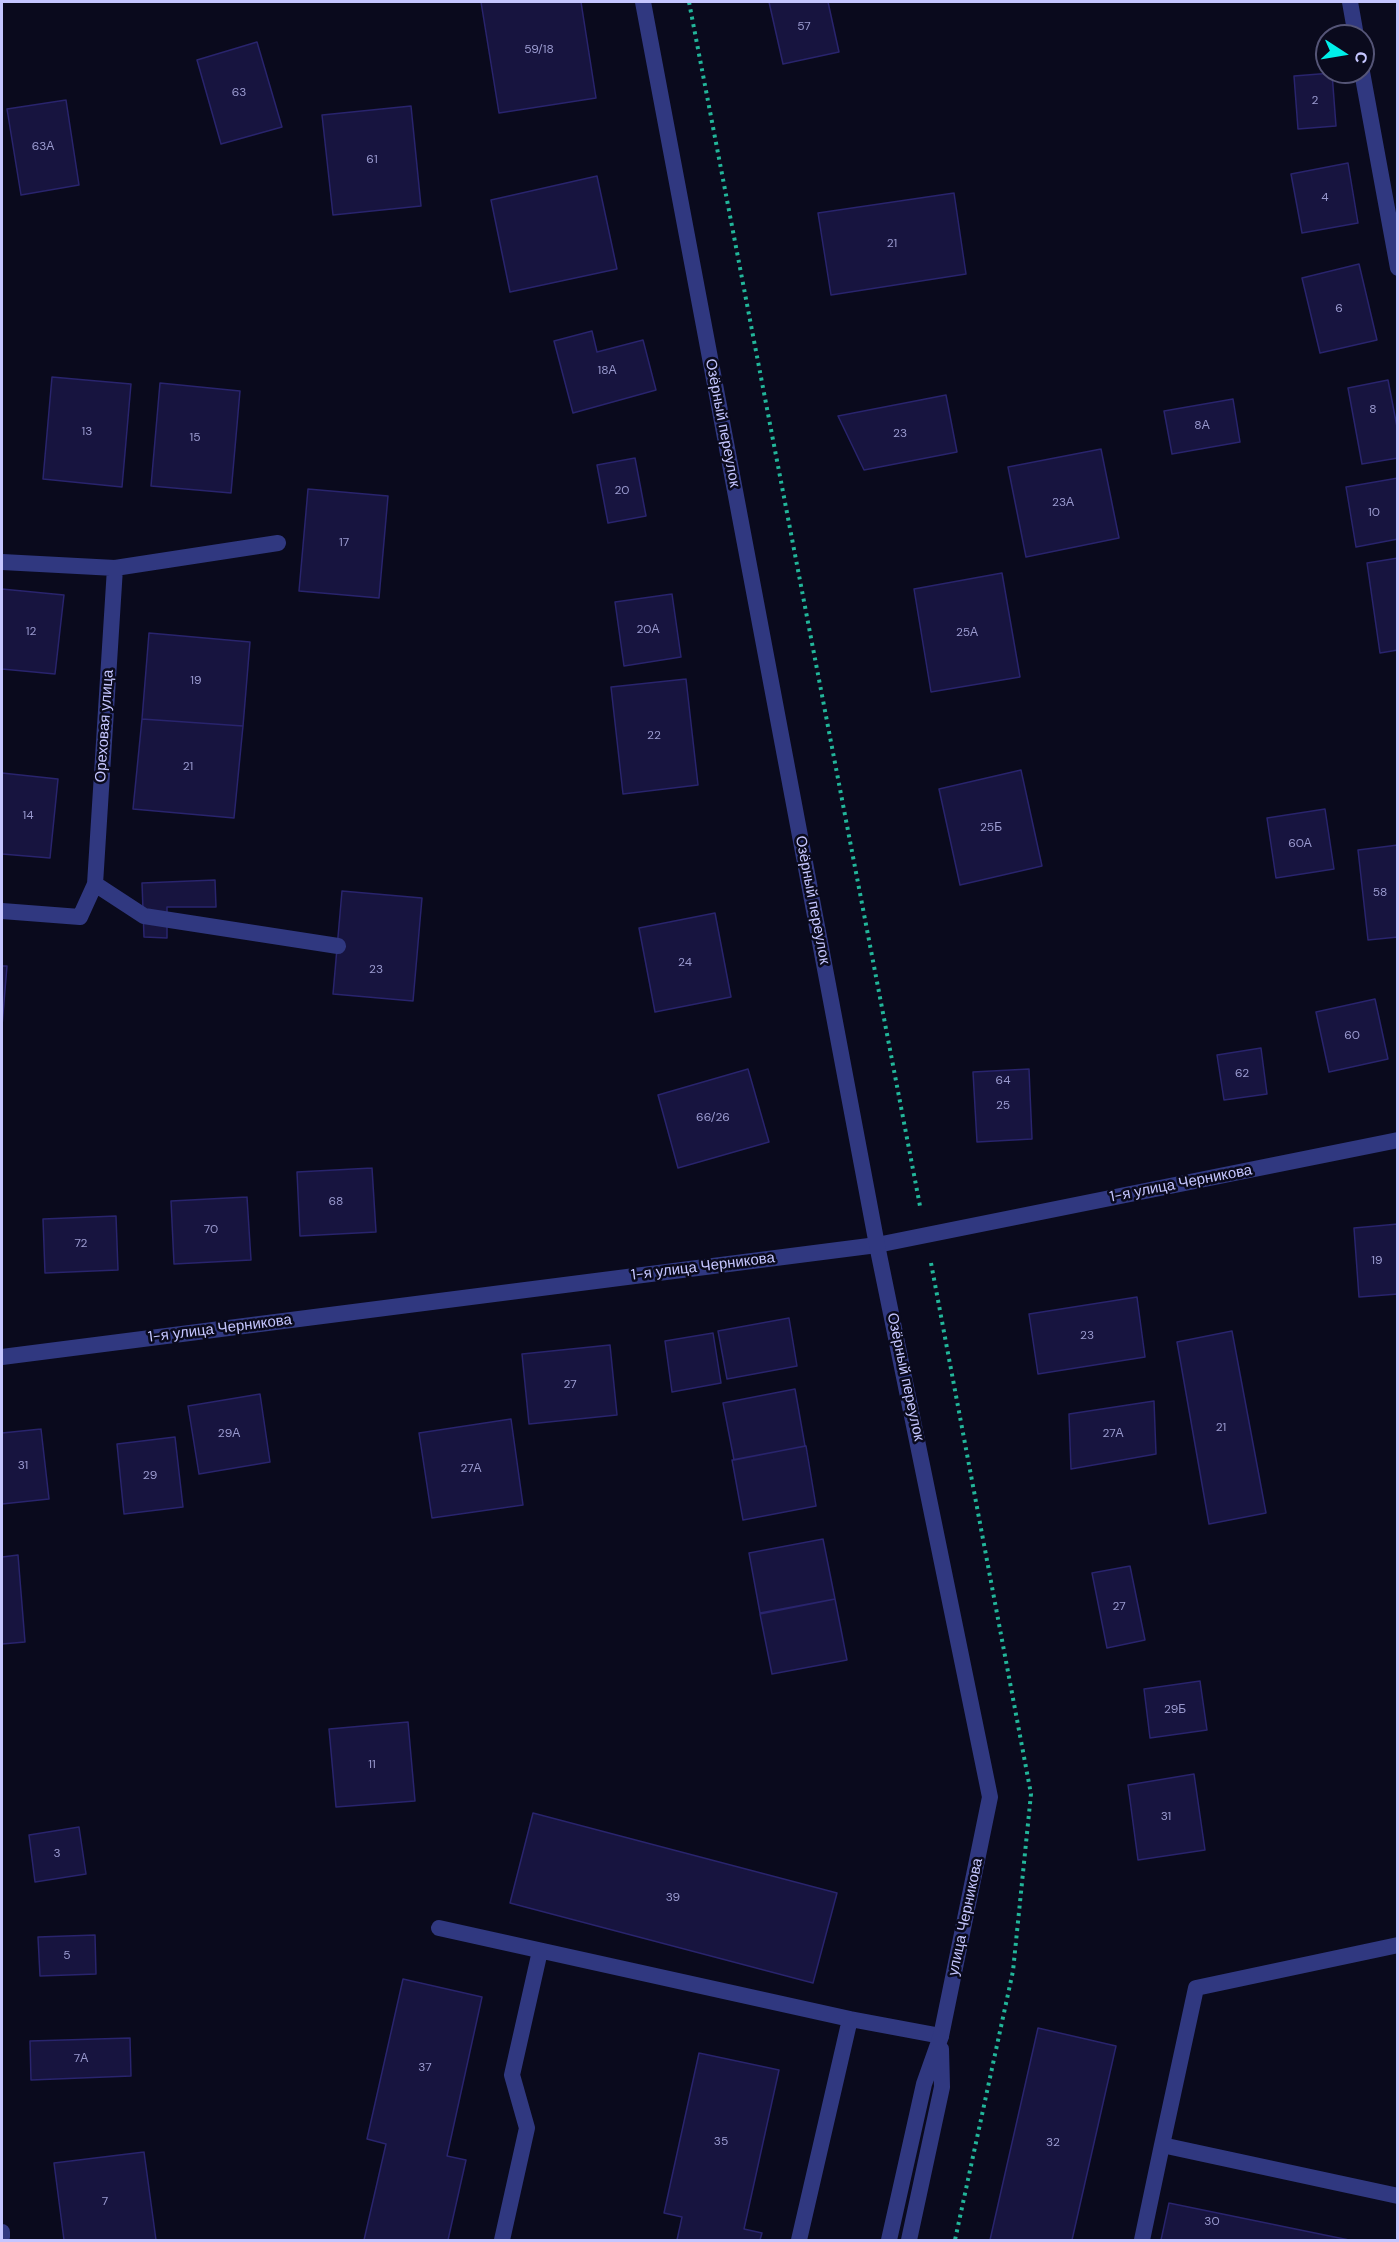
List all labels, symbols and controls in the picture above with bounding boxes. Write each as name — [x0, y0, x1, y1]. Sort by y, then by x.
house number: 57 — [797, 20, 811, 34]
north arrow — [1315, 24, 1375, 84]
house number: 59/18 — [524, 43, 554, 57]
text: С — [1350, 50, 1373, 65]
house number: 63 — [232, 86, 246, 100]
house number: 2 — [1312, 94, 1318, 108]
house number: 63А — [32, 140, 54, 154]
house number: 61 — [366, 153, 378, 167]
house number: 4 — [1321, 191, 1329, 205]
house number: 21 — [887, 237, 897, 251]
house number: 6 — [1335, 302, 1343, 316]
street label: Озёрный переулок — [701, 357, 743, 489]
house number: 18А — [597, 364, 617, 378]
house number: 8 — [1369, 403, 1377, 417]
house number: 8А — [1194, 419, 1210, 433]
house number: 13 — [82, 425, 92, 439]
house number: 23 — [893, 427, 907, 441]
house number: 15 — [189, 431, 201, 445]
house number: 20 — [615, 484, 629, 498]
house number: 23А — [1052, 496, 1074, 510]
house number: 10 — [1368, 506, 1380, 520]
house number: 17 — [339, 536, 349, 550]
house number: 20А — [636, 623, 660, 637]
house number: 12 — [26, 625, 36, 639]
house number: 25А — [956, 626, 978, 640]
street label: Ореховая улица — [92, 669, 118, 783]
house number: 19 — [190, 674, 202, 688]
house number: 22 — [647, 729, 661, 743]
house number: 21 — [183, 760, 193, 774]
house number: 14 — [22, 809, 34, 823]
house number: 25Б — [980, 821, 1002, 835]
street label: Озёрный переулок — [791, 834, 833, 966]
house number: 60А — [1288, 837, 1312, 851]
house number: 58 — [1373, 886, 1387, 900]
house number: 24 — [678, 956, 692, 970]
house number: 23 — [369, 963, 383, 977]
house number: 60 — [1344, 1029, 1360, 1043]
house number: 62 — [1235, 1067, 1249, 1081]
house number: 64 — [996, 1074, 1010, 1088]
house number: 25 — [996, 1099, 1010, 1113]
house number: 66/26 — [696, 1111, 730, 1125]
street label: 1-я улица Черникова — [1108, 1161, 1254, 1207]
house number: 68 — [329, 1195, 343, 1209]
house number: 70 — [204, 1223, 218, 1237]
house number: 72 — [74, 1237, 88, 1251]
street label: 1-я улица Черникова — [630, 1249, 776, 1285]
house number: 19 — [1371, 1254, 1383, 1268]
street label: 1-я улица Черникова — [147, 1311, 293, 1347]
street label: Озёрный переулок — [883, 1311, 927, 1443]
house number: 23 — [1080, 1329, 1094, 1343]
house number: 27 — [563, 1378, 577, 1392]
house number: 21 — [1216, 1421, 1226, 1435]
house number: 29А — [218, 1427, 240, 1441]
house number: 27А — [1102, 1427, 1124, 1441]
house number: 31 — [18, 1459, 28, 1473]
house number: 27А — [460, 1462, 482, 1476]
house number: 29 — [143, 1469, 157, 1483]
house number: 27 — [1112, 1600, 1126, 1614]
house number: 29Б — [1164, 1703, 1186, 1717]
house number: 11 — [368, 1758, 376, 1772]
house number: 31 — [1161, 1810, 1171, 1824]
house number: 3 — [53, 1847, 61, 1861]
street label: улица Черникова — [945, 1857, 987, 1977]
house number: 39 — [666, 1891, 680, 1905]
house number: 5 — [63, 1949, 71, 1963]
house number: 7А — [74, 2052, 88, 2066]
house number: 37 — [418, 2061, 432, 2075]
house number: 35 — [714, 2135, 728, 2149]
house number: 32 — [1046, 2136, 1060, 2150]
house number: 7 — [102, 2195, 108, 2209]
house number: 30 — [1204, 2215, 1220, 2229]

